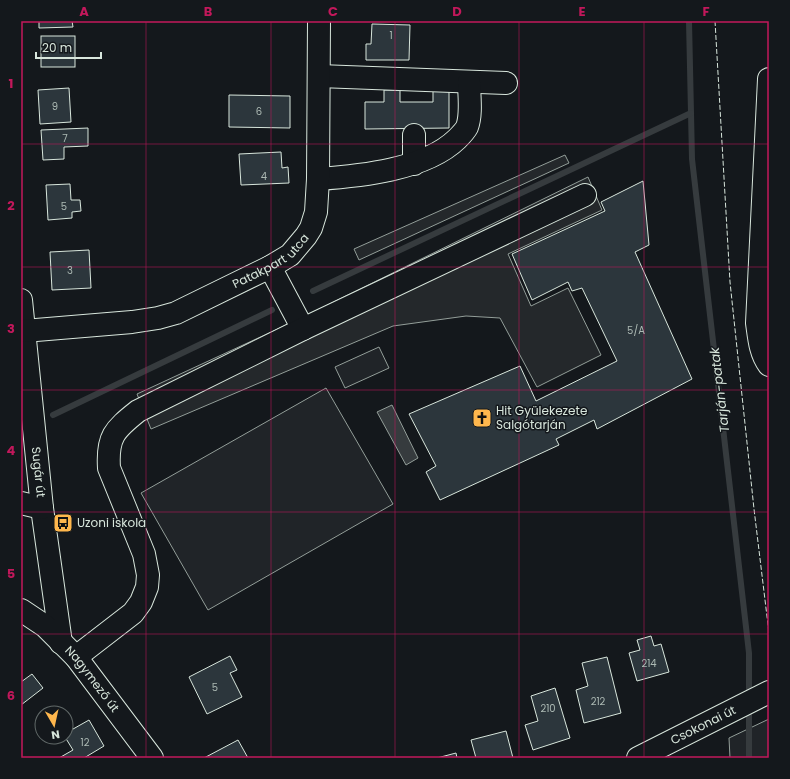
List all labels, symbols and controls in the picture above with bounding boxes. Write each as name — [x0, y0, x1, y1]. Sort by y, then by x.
text: A — [79, 2, 89, 21]
text: B — [204, 2, 213, 21]
text: C — [328, 2, 338, 21]
text: D — [452, 2, 462, 21]
text: E — [578, 2, 586, 21]
text: F — [702, 2, 710, 21]
house number: 1 — [389, 28, 393, 43]
scale bar — [36, 34, 101, 60]
text: 20 m — [42, 39, 72, 56]
text: 1 — [9, 74, 13, 93]
house number: 9 — [52, 99, 58, 114]
house number: 6 — [256, 104, 262, 119]
house number: 7 — [62, 131, 68, 146]
house number: 4 — [261, 169, 267, 184]
text: 2 — [7, 196, 15, 215]
house number: 5 — [61, 199, 67, 214]
street label: Patakpart utca — [229, 230, 313, 292]
house number: 3 — [67, 263, 73, 278]
text: 3 — [7, 319, 15, 338]
house number: 5/A — [627, 323, 645, 338]
water label: Tarján-patak — [705, 345, 734, 434]
place label: Hit Gyülekezete Salgótarján — [496, 402, 587, 433]
church icon: Hit Gyülekezete Salgótarján — [471, 407, 493, 429]
text: 4 — [7, 441, 16, 460]
street label: Sugár út — [28, 446, 50, 498]
bus stop icon: Uzoni iskola — [52, 512, 74, 534]
place label: Uzoni iskola — [77, 514, 146, 531]
text: 5 — [7, 564, 15, 583]
street label: Nagymező út — [61, 642, 124, 715]
house number: 214 — [641, 656, 657, 671]
house number: 5 — [212, 680, 218, 695]
text: 6 — [7, 686, 15, 705]
house number: 212 — [591, 694, 606, 709]
house number: 210 — [540, 701, 556, 716]
street label: Csokonai út — [667, 701, 739, 748]
north arrow — [34, 705, 74, 745]
text: N — [50, 726, 61, 743]
house number: 12 — [81, 735, 90, 750]

